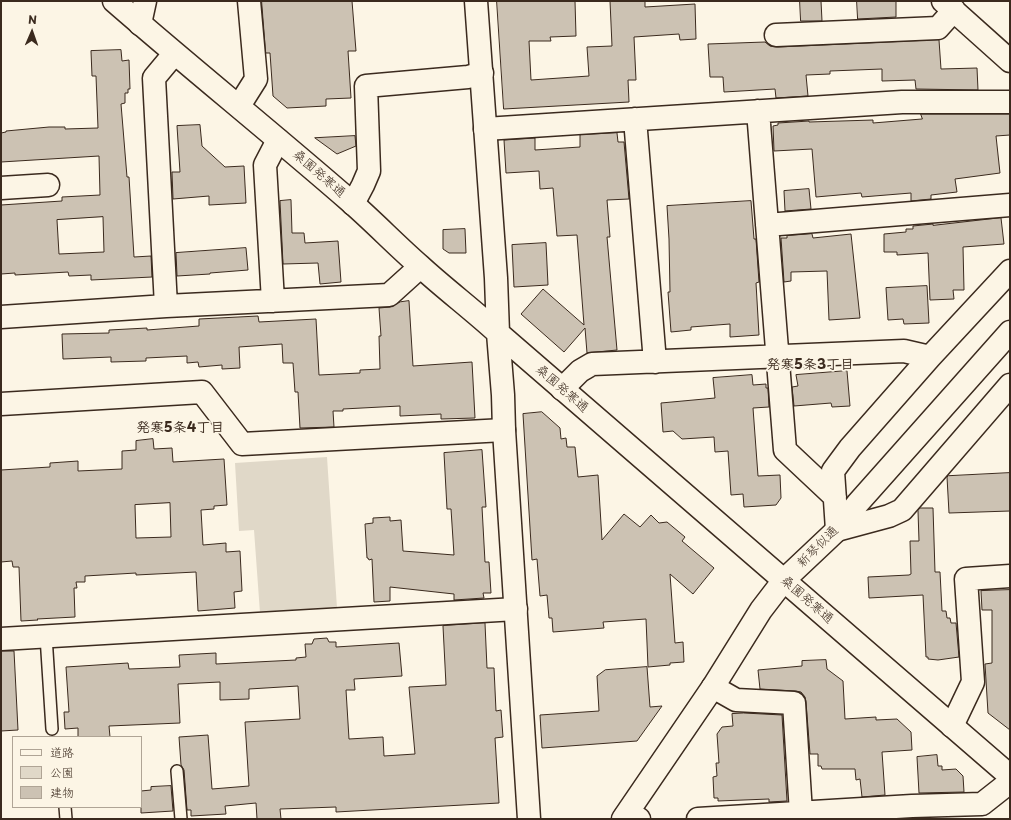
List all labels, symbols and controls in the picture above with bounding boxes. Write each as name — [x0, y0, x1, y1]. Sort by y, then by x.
text: N — [28, 11, 37, 28]
north arrow — [12, 12, 52, 52]
street label: 桑園発寒通 — [289, 147, 349, 201]
district label: 発寒5条3丁目 — [766, 357, 854, 373]
street label: 桑園発寒通 — [532, 362, 592, 416]
district label: 発寒5条4丁目 — [136, 420, 224, 436]
street label: 新琴似通 — [794, 523, 842, 571]
street label: 桑園発寒通 — [777, 573, 837, 627]
legend — [12, 736, 142, 808]
text: 道路 — [50, 743, 74, 761]
text: 公園 — [50, 763, 74, 781]
text: 建物 — [50, 783, 74, 801]

